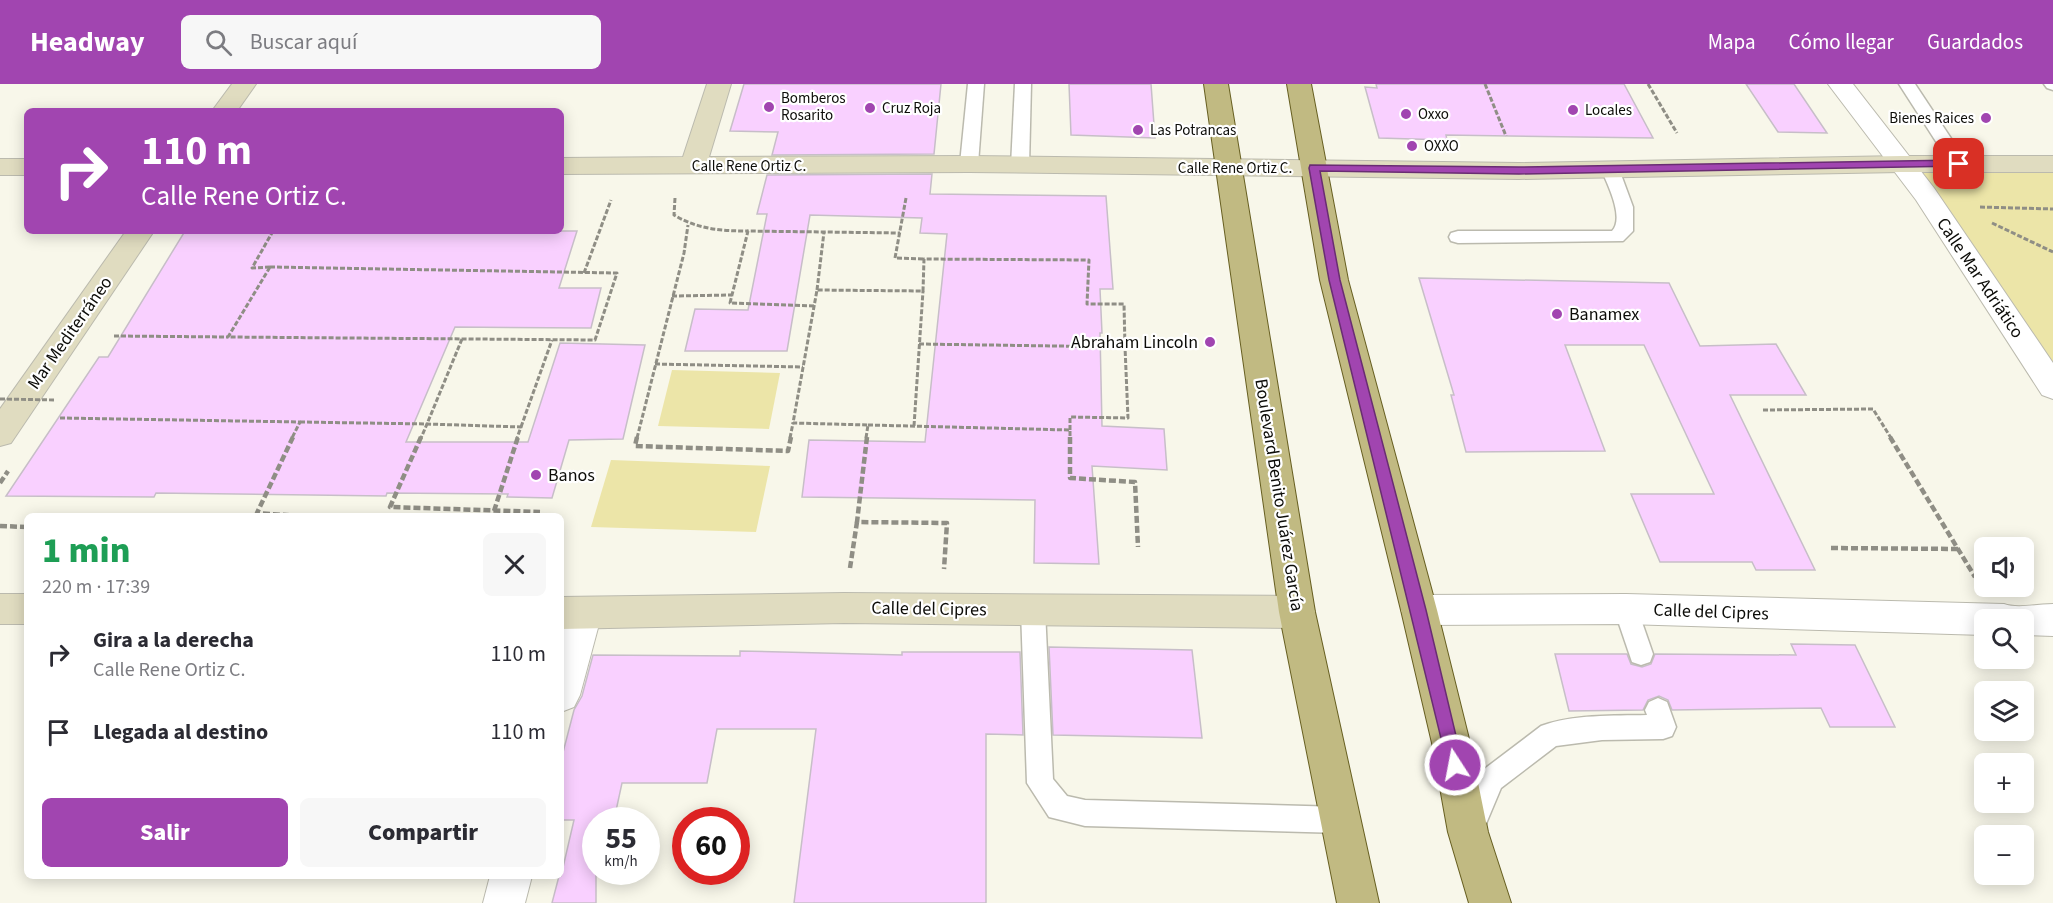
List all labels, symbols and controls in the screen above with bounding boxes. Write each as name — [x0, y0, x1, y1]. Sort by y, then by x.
search box — [181, 15, 601, 69]
text: Headway — [30, 22, 145, 62]
icon: search — [202, 26, 235, 59]
text: Buscar aquí — [250, 26, 357, 58]
text: Mapa — [1708, 27, 1756, 57]
text: Cómo llegar — [1789, 27, 1894, 57]
text: Guardados — [1927, 27, 2023, 57]
place label: Bomberos Rosarito — [781, 88, 846, 126]
place label: Cruz Roja — [882, 98, 941, 119]
marker: Bomberos Rosarito — [762, 100, 776, 114]
place label: Locales — [1585, 100, 1632, 121]
marker: Cruz Roja — [863, 101, 877, 115]
marker: Locales — [1566, 103, 1580, 117]
place label: Oxxo — [1418, 104, 1449, 125]
marker: Oxxo — [1399, 107, 1413, 121]
place label: Bienes Raices — [1889, 108, 1974, 129]
marker: Bienes Raices — [1979, 111, 1993, 125]
place label: Las Potrancas — [1150, 120, 1236, 141]
text: 110 m — [141, 121, 252, 181]
marker: Las Potrancas — [1131, 123, 1145, 137]
icon: right — [42, 132, 120, 210]
place label: OXXO — [1424, 136, 1459, 157]
pin — [1933, 138, 1984, 189]
marker: OXXO — [1405, 139, 1419, 153]
icon: arrive — [1942, 147, 1975, 180]
street label: Calle Rene Ortiz C. — [692, 156, 806, 177]
street label: Calle Rene Ortiz C. — [1178, 158, 1292, 179]
text: Calle Rene Ortiz C. — [141, 177, 347, 216]
street label: Calle Mar Adriático — [1930, 213, 2030, 343]
street label: Mar Mediterráneo — [22, 271, 118, 395]
place label: Banamex — [1569, 302, 1639, 327]
marker: Banamex — [1550, 307, 1564, 321]
place label: Abraham Lincoln — [1071, 330, 1198, 355]
marker: Abraham Lincoln — [1203, 335, 1217, 349]
street label: Boulevard Benito Juárez García — [1248, 377, 1310, 613]
place label: Banos — [548, 463, 595, 488]
marker: Banos — [529, 468, 543, 482]
text: 1 min — [42, 525, 130, 576]
button: close — [483, 533, 546, 596]
map controls — [1974, 537, 2034, 885]
button: sound — [1974, 537, 2034, 597]
text: 220 m · 17:39 — [42, 573, 150, 601]
street label: Calle del Cipres — [871, 595, 987, 623]
street label: Calle del Cipres — [1653, 597, 1769, 627]
button: search — [1974, 609, 2034, 669]
text: Gira a la derecha — [93, 624, 254, 656]
icon: right — [42, 638, 75, 671]
text: 110 m — [491, 638, 546, 670]
text: Calle Rene Ortiz C. — [93, 656, 245, 684]
button: layers — [1974, 681, 2034, 741]
icon: arrive — [42, 716, 75, 749]
text: Llegada al destino — [93, 716, 268, 748]
text: 110 m — [491, 716, 546, 748]
position arrow — [1423, 733, 1487, 797]
button: + — [1974, 753, 2034, 813]
button: Salir — [42, 798, 288, 867]
button: Compartir — [300, 798, 546, 867]
speed limit sign: 60 — [672, 807, 750, 885]
text: 55 — [605, 817, 637, 860]
button: − — [1974, 825, 2034, 885]
text: km/h — [604, 851, 638, 872]

